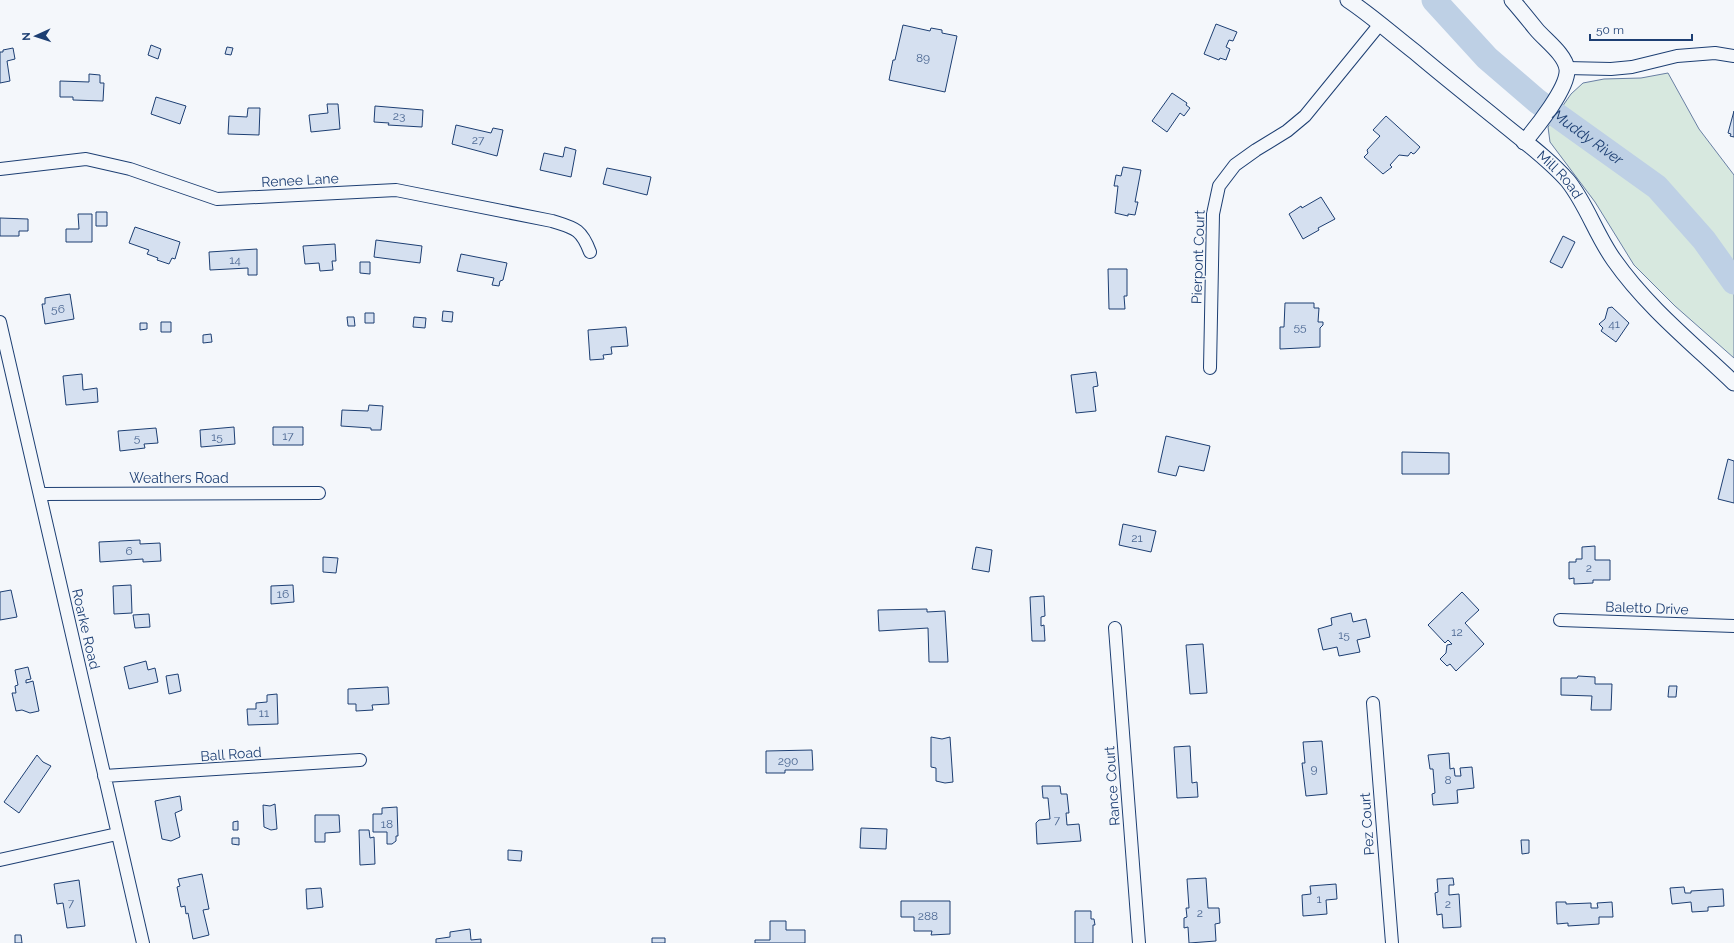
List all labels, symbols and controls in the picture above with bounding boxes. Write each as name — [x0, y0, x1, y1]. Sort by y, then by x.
north arrow — [16, 16, 56, 56]
scale bar — [1590, 16, 1692, 42]
text: 50 m — [1596, 23, 1624, 37]
text: N — [20, 32, 33, 41]
house number: 89 — [916, 51, 930, 65]
water label: Muddy River — [1549, 106, 1627, 169]
house number: 23 — [393, 109, 405, 123]
house number: 27 — [472, 133, 485, 147]
street label: Mill Road — [1534, 147, 1586, 202]
street label: Renee Lane — [261, 170, 339, 190]
street label: Pierpont Court — [1188, 209, 1208, 304]
house number: 14 — [229, 253, 241, 267]
house number: 56 — [51, 302, 65, 316]
house number: 41 — [1608, 317, 1620, 331]
house number: 55 — [1293, 320, 1307, 334]
house number: 17 — [282, 429, 294, 443]
house number: 15 — [211, 430, 223, 444]
house number: 5 — [134, 431, 141, 445]
street label: Weathers Road — [129, 470, 229, 486]
house number: 21 — [1131, 531, 1143, 545]
house number: 6 — [125, 544, 133, 558]
house number: 2 — [1586, 561, 1592, 575]
street label: Roarke Road — [69, 587, 103, 671]
house number: 16 — [277, 587, 289, 601]
street label: Baletto Drive — [1605, 599, 1689, 617]
house number: 12 — [1451, 625, 1463, 639]
house number: 15 — [1338, 628, 1350, 642]
house number: 11 — [259, 706, 269, 720]
street label: Ball Road — [200, 744, 262, 764]
street label: Rance Court — [1101, 745, 1123, 827]
house number: 290 — [778, 754, 798, 768]
house number: 9 — [1310, 762, 1318, 776]
house number: 8 — [1444, 773, 1452, 787]
street label: Pez Court — [1357, 792, 1377, 856]
house number: 7 — [1054, 813, 1061, 827]
house number: 18 — [381, 817, 393, 831]
house number: 1 — [1316, 892, 1322, 906]
house number: 7 — [68, 896, 75, 910]
house number: 2 — [1445, 897, 1451, 911]
house number: 2 — [1197, 906, 1203, 920]
house number: 288 — [918, 909, 938, 923]

